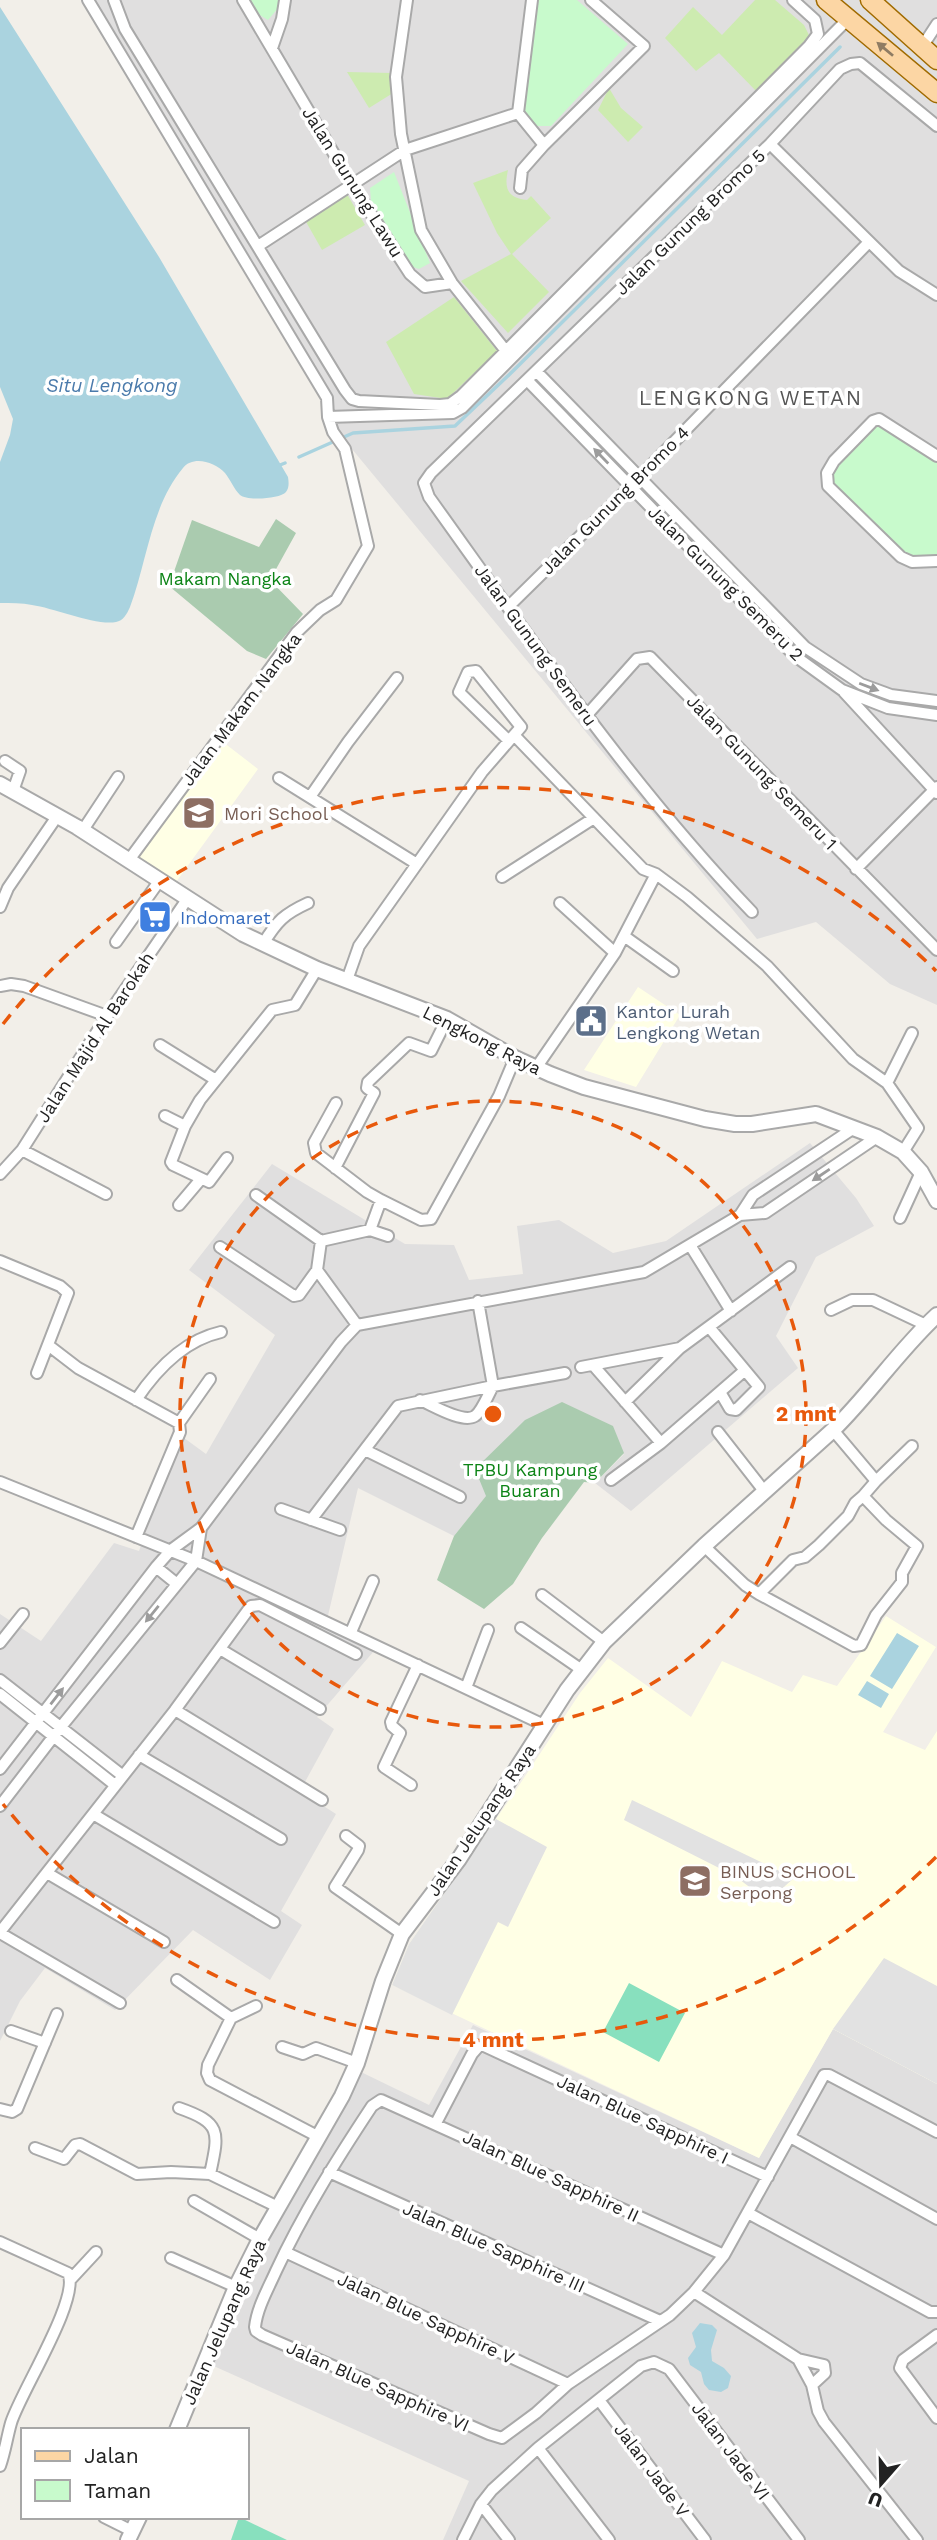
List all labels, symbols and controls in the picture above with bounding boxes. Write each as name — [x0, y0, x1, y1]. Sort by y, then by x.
one-way arrow — [876, 42, 893, 57]
street label: Jalan Gunung Lawu — [298, 103, 408, 261]
street label: Jalan Gunung Bromo 5 — [611, 145, 769, 299]
water label: Situ Lengkong — [46, 374, 178, 397]
district label: LENGKONG WETAN — [639, 385, 863, 410]
street label: Jalan Gunung Bromo 4 — [537, 422, 693, 578]
one-way arrow — [593, 448, 609, 465]
street label: Jalan Gunung Semeru 2 — [644, 501, 808, 665]
street label: Jalan Gunung Semeru — [470, 560, 602, 730]
park label: Makam Nangka — [158, 568, 292, 589]
street label: Jalan Makam Nangka — [177, 628, 305, 790]
one-way arrow — [859, 682, 880, 693]
street label: Jalan Gunung Semeru 1 — [683, 690, 841, 854]
school or university icon: Mori School — [180, 794, 218, 832]
place label: Mori School — [224, 803, 329, 824]
supermarket icon: Indomaret — [136, 898, 174, 936]
place label: Indomaret — [180, 907, 271, 928]
street label: Jalan Majid Al Barokah — [32, 948, 158, 1126]
street label: Lengkong Raya — [419, 1001, 545, 1079]
place label: Kantor Lurah Lengkong Wetan — [616, 1001, 760, 1043]
public building icon: Kantor Lurah Lengkong Wetan — [572, 1002, 610, 1040]
one-way arrow — [811, 1168, 831, 1181]
text: 2 mnt — [776, 1401, 836, 1426]
centre of rings — [481, 1402, 505, 1426]
park label: TPBU Kampung Buaran — [463, 1459, 598, 1501]
one-way arrow — [145, 1605, 160, 1623]
one-way arrow — [50, 1687, 65, 1705]
street label: Jalan Jelupang Raya — [422, 1740, 540, 1900]
place label: BINUS SCHOOL Serpong — [720, 1861, 856, 1903]
school or university icon: BINUS SCHOOL Serpong — [676, 1862, 714, 1900]
text: 4 mnt — [462, 2027, 524, 2052]
street label: Jalan Blue Sapphire I — [554, 2070, 732, 2168]
street label: Jalan Blue Sapphire II — [459, 2126, 643, 2226]
street label: Jalan Blue Sapphire III — [400, 2197, 588, 2297]
street label: Jalan Jelupang Raya — [178, 2236, 270, 2408]
street label: Jalan Blue Sapphire V — [334, 2268, 518, 2368]
street label: Jalan Blue Sapphire VI — [283, 2336, 473, 2436]
street label: Jalan Jade VI — [687, 2398, 775, 2504]
street label: Jalan Jade V — [610, 2419, 694, 2521]
legend — [21, 2428, 248, 2519]
text: Jalan — [84, 2443, 139, 2468]
north arrow — [846, 2449, 916, 2519]
text: Taman — [84, 2478, 151, 2503]
text: U — [865, 2486, 886, 2513]

